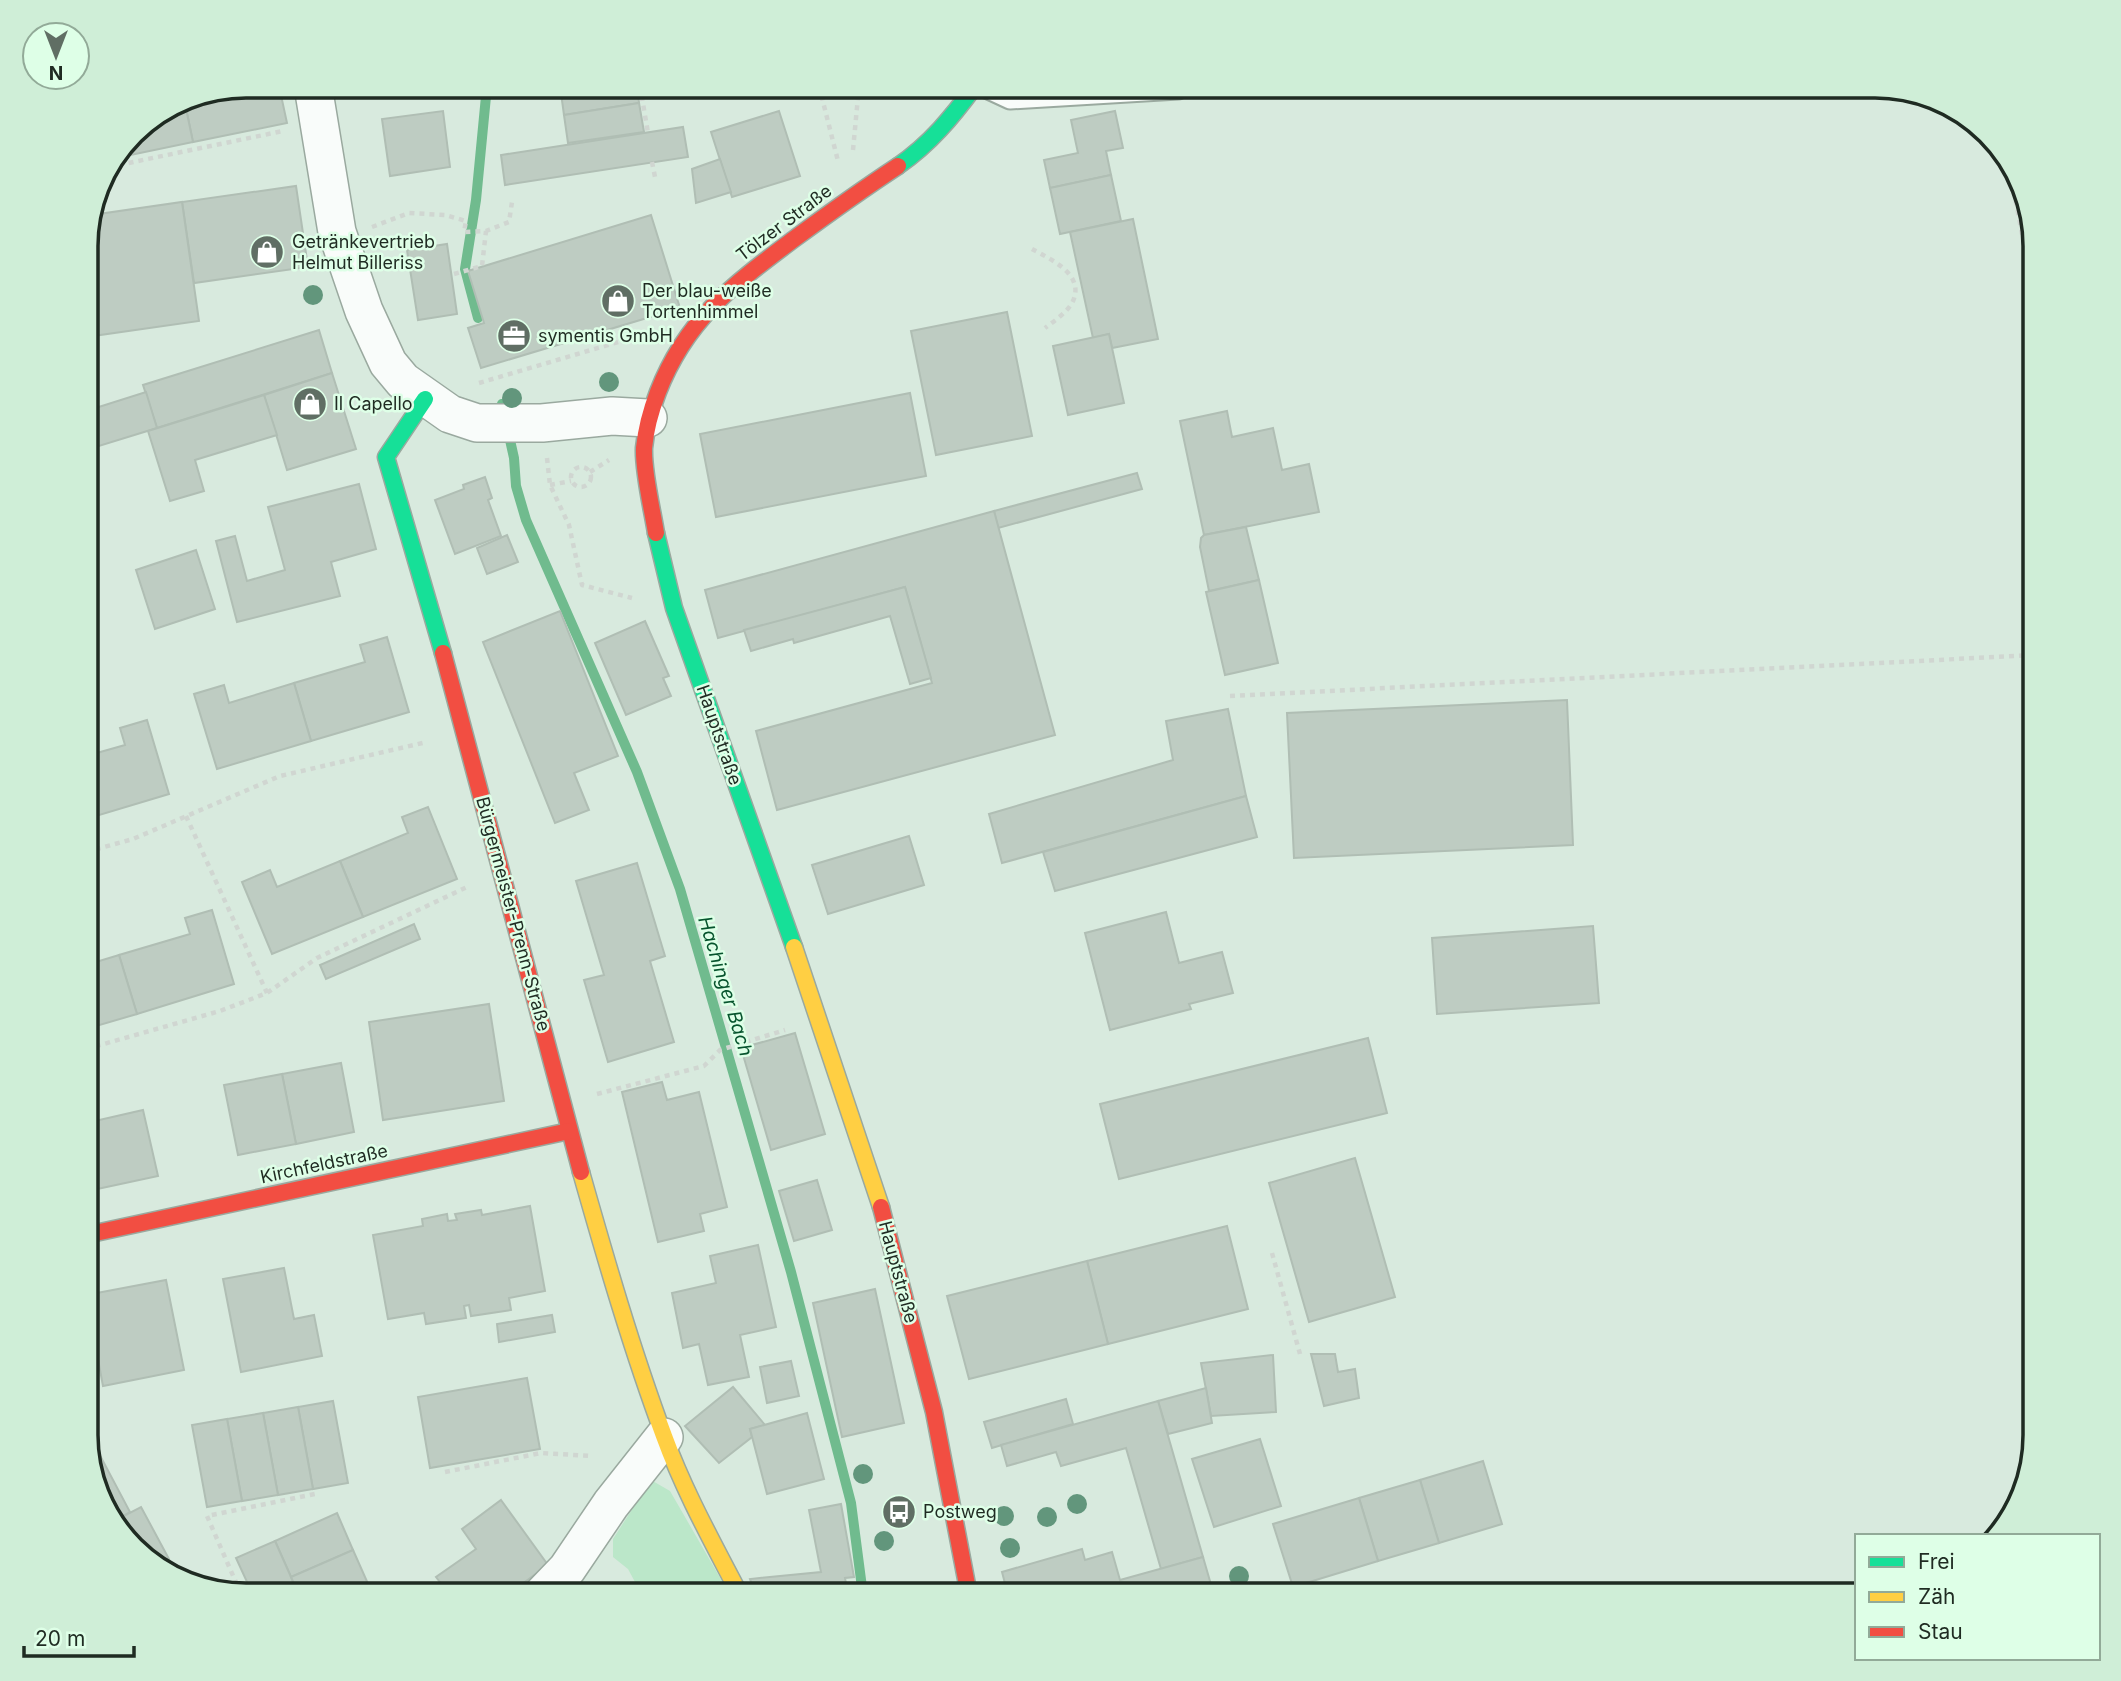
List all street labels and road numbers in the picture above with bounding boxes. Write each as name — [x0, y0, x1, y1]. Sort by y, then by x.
street label: Tölzer Straße — [732, 180, 835, 265]
street label: Hauptstraße — [692, 682, 746, 788]
street label: Bürgermeister-Prenn-Straße — [472, 794, 555, 1034]
street label: Kirchfeldstraße — [258, 1140, 390, 1187]
street label: Hauptstraße — [875, 1219, 922, 1325]

